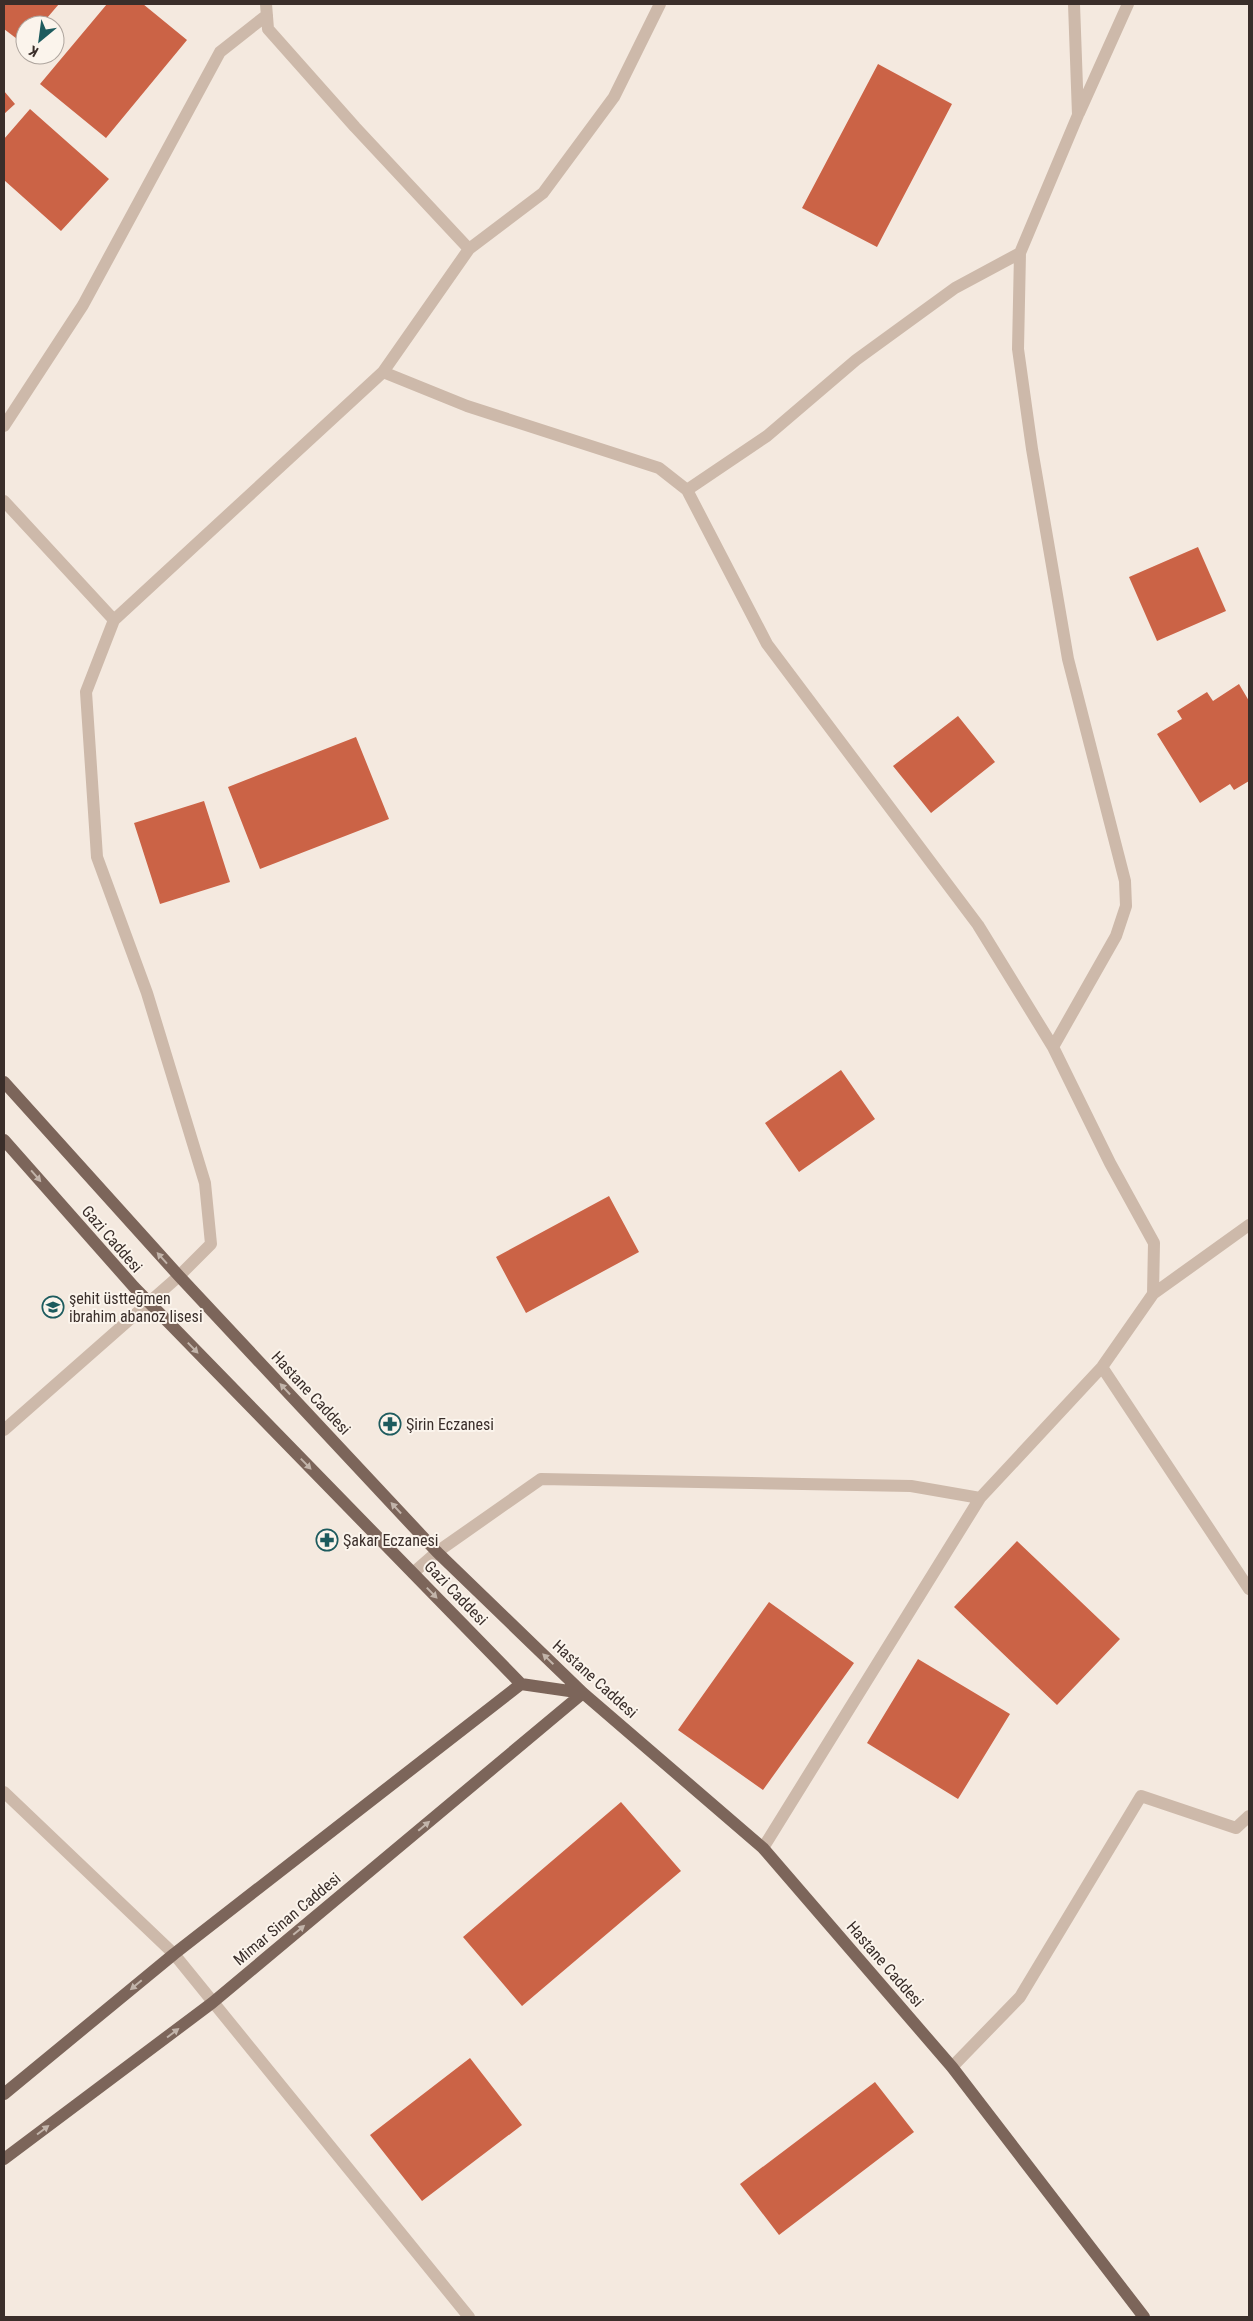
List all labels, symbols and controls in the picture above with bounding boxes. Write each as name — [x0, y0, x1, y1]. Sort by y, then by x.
north arrow — [15, 15, 65, 65]
text: K — [26, 42, 41, 60]
one-way arrow — [30, 1170, 42, 1182]
street label: Gazi Caddesi — [78, 1202, 146, 1276]
one-way arrow — [156, 1252, 168, 1264]
place label: şehit üstteğmen ibrahim abanoz lisesi — [69, 1289, 203, 1326]
school or university icon: şehit üstteğmen ibrahim abanoz lisesi — [41, 1295, 65, 1319]
one-way arrow — [187, 1342, 199, 1354]
street label: Hastane Caddesi — [267, 1347, 355, 1439]
one-way arrow — [279, 1384, 291, 1396]
pharmacy icon: Şirin Eczanesi — [378, 1412, 402, 1436]
place label: Şirin Eczanesi — [406, 1415, 494, 1434]
one-way arrow — [300, 1458, 312, 1470]
one-way arrow — [390, 1502, 402, 1514]
pharmacy icon: Şakar Eczanesi — [315, 1528, 339, 1552]
place label: Şakar Eczanesi — [343, 1531, 438, 1550]
street label: Gazi Caddesi — [420, 1557, 492, 1629]
one-way arrow — [426, 1586, 438, 1598]
street label: Hastane Caddesi — [549, 1636, 641, 1722]
one-way arrow — [543, 1653, 555, 1665]
one-way arrow — [417, 1821, 430, 1832]
street label: Mimar Sinan Caddesi — [230, 1869, 344, 1969]
street label: Hastane Caddesi — [843, 1917, 927, 2011]
one-way arrow — [292, 1925, 305, 1936]
one-way arrow — [130, 1980, 143, 1991]
one-way arrow — [166, 2027, 179, 2038]
one-way arrow — [36, 2125, 50, 2135]

